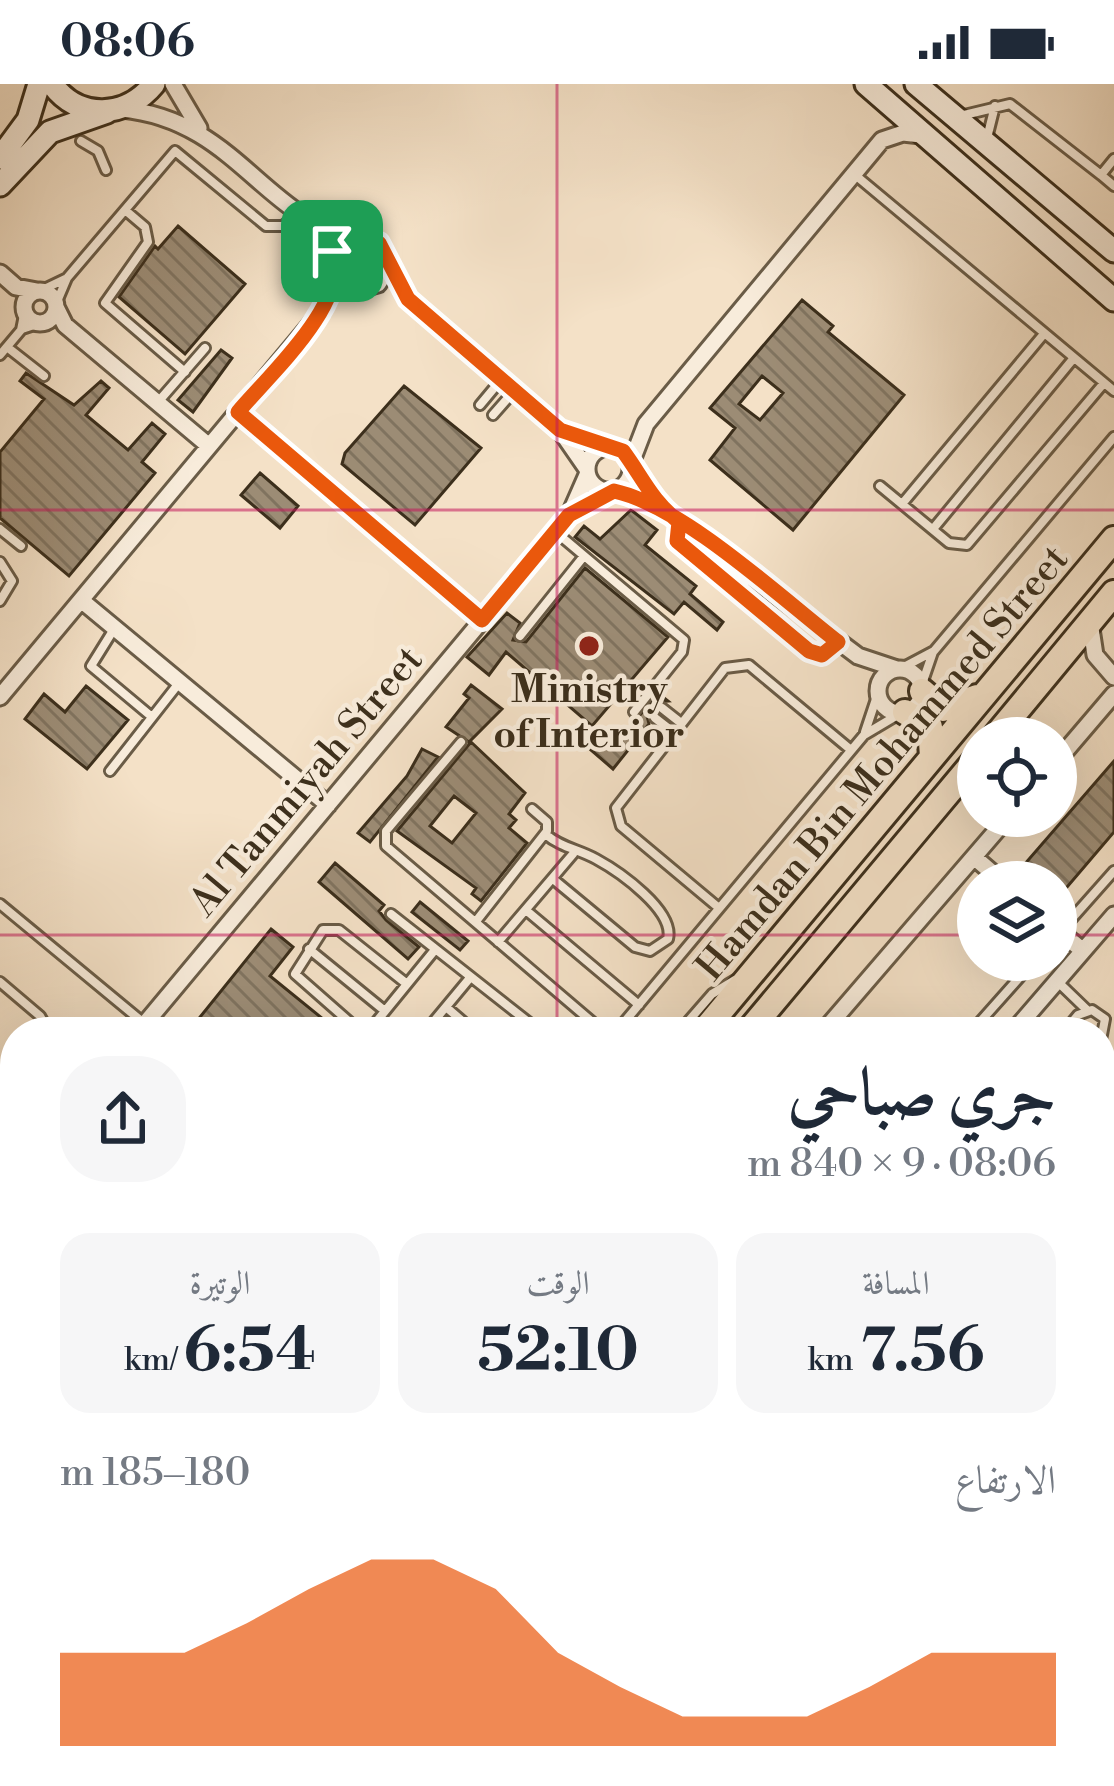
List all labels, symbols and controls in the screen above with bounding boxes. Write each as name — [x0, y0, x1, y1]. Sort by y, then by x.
text: 08:06 — [60, 14, 195, 71]
pin — [281, 200, 383, 302]
icon: arrive — [299, 218, 365, 284]
street label: Hamdan Bin Mohammed Street — [686, 536, 1080, 991]
marker: Ministry of Interior — [576, 633, 602, 659]
street label: Al Tanmiyah Street — [179, 637, 434, 927]
place label: Ministry of Interior — [493, 666, 685, 760]
map controls — [957, 717, 1077, 981]
button: locate — [957, 717, 1077, 837]
button: layers — [957, 861, 1077, 981]
text: جري صباحي — [788, 1053, 1056, 1136]
button: share — [60, 1056, 186, 1182]
text: 08:06 · 9 × 840 m — [747, 1140, 1056, 1189]
text: الوتيرة — [190, 1264, 250, 1305]
text: الوقت — [526, 1264, 590, 1305]
text: المسافة — [862, 1264, 930, 1305]
text: 6:54 — [183, 1315, 316, 1390]
text: 52:10 — [477, 1315, 639, 1390]
text: 7.56 — [860, 1315, 984, 1390]
text: /km — [124, 1340, 183, 1381]
text: km — [808, 1340, 860, 1381]
text: 180–185 m — [60, 1449, 250, 1498]
text: الارتفاع — [955, 1457, 1056, 1506]

